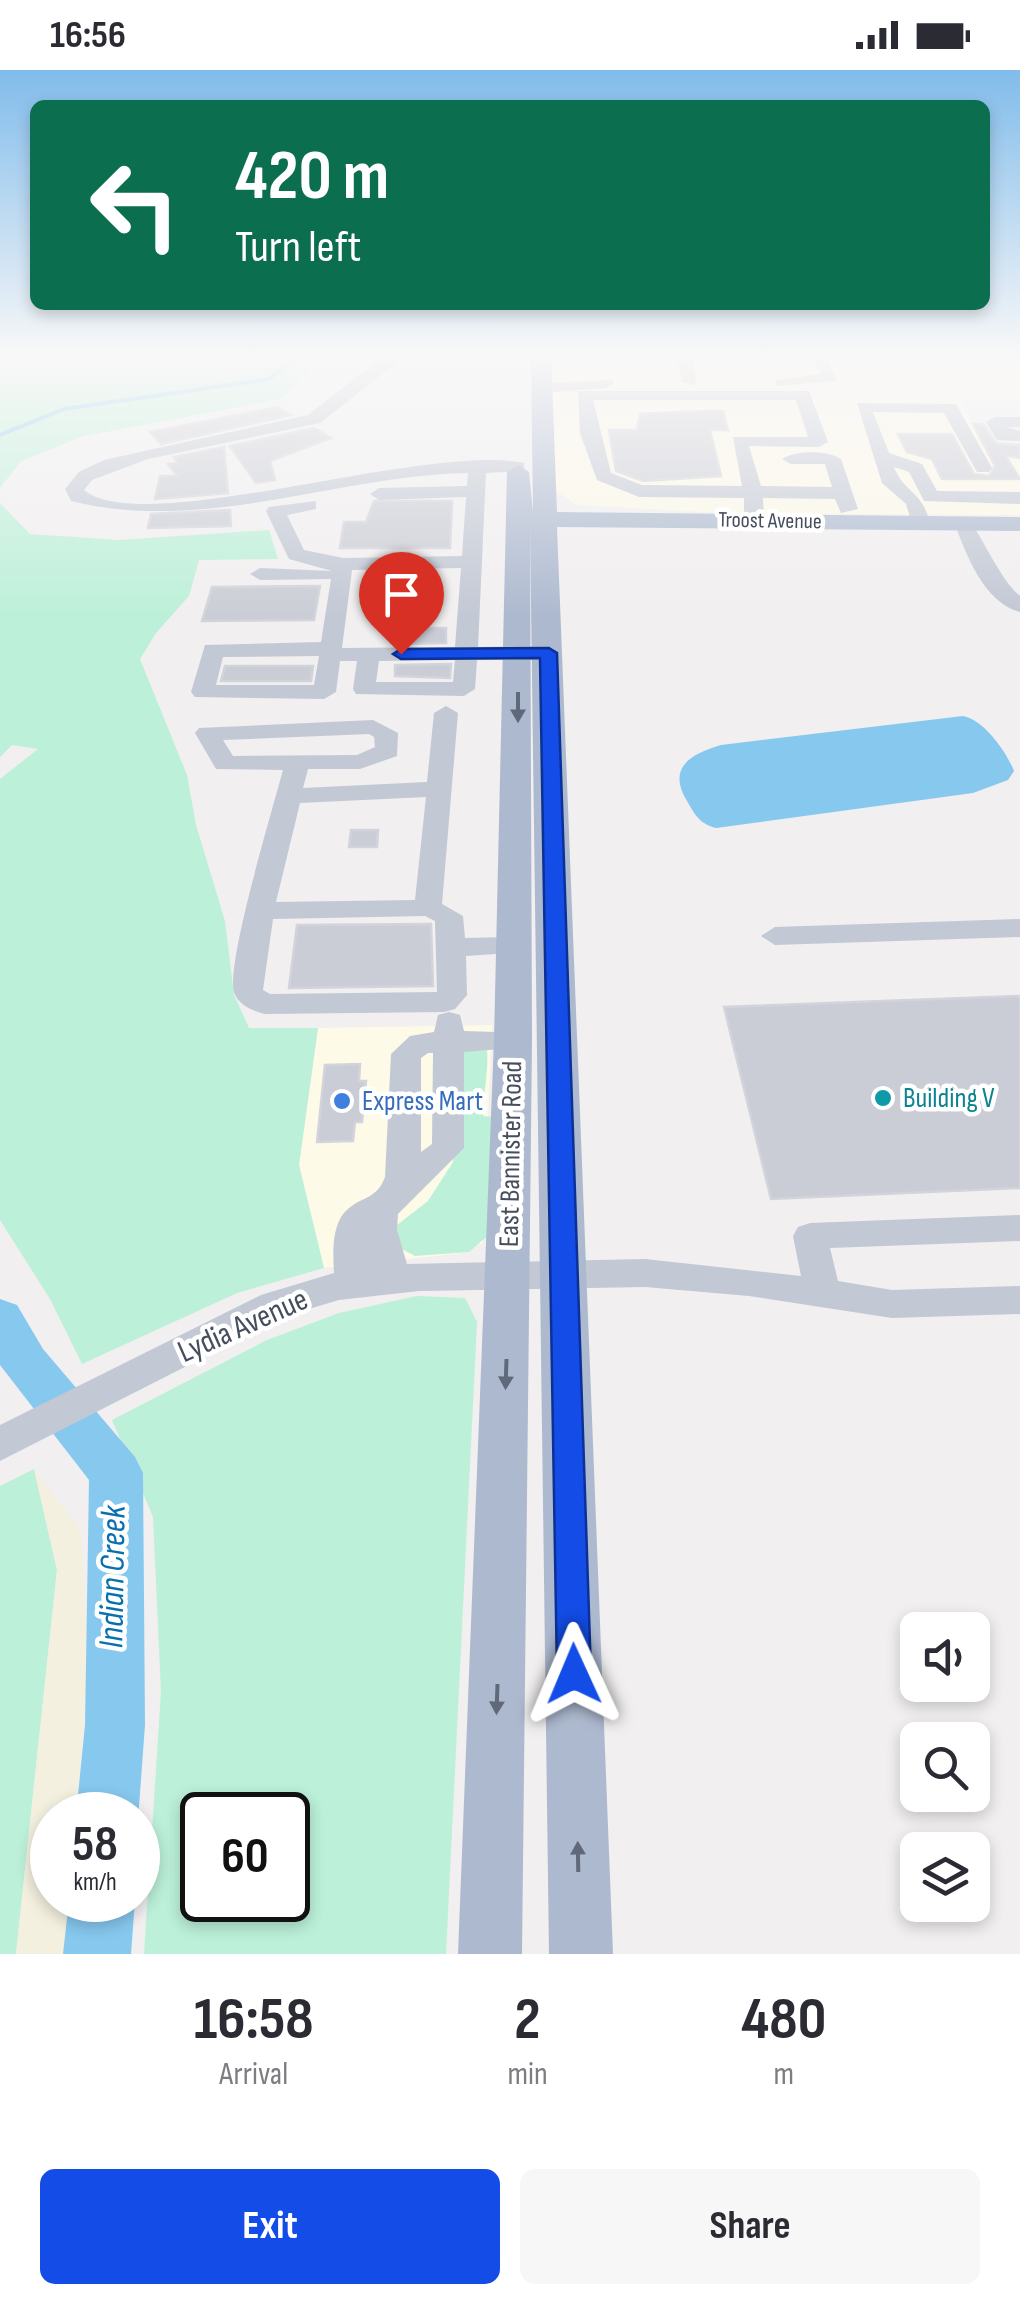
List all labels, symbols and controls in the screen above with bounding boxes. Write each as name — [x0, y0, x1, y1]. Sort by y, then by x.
text: 16:56 — [50, 13, 126, 58]
text: 420 m — [235, 135, 389, 219]
icon: left — [70, 140, 200, 270]
text: Turn left — [235, 220, 361, 275]
street label: Troost Avenue — [718, 507, 822, 535]
pin — [359, 552, 444, 655]
icon: arrive — [374, 567, 429, 622]
one-way arrow — [510, 691, 526, 723]
street label: East Bannister Road — [493, 1061, 529, 1247]
place label: Building V — [903, 1082, 995, 1115]
place label: Express Mart — [362, 1085, 483, 1118]
marker: Building V — [872, 1087, 894, 1109]
marker: Express Mart — [331, 1090, 353, 1112]
street label: Lydia Avenue — [172, 1280, 314, 1372]
one-way arrow — [497, 1359, 513, 1391]
water label: Indian Creek — [90, 1504, 136, 1649]
map controls — [900, 1612, 990, 1922]
button: sound — [900, 1612, 990, 1702]
position arrow — [522, 1622, 626, 1726]
one-way arrow — [488, 1684, 504, 1715]
button: search — [900, 1722, 990, 1812]
speed limit sign: 60 — [180, 1792, 310, 1922]
text: 58 — [72, 1815, 118, 1875]
button: layers — [900, 1832, 990, 1922]
one-way arrow — [570, 1840, 586, 1872]
text: km/h — [73, 1867, 117, 1898]
text: 16:58 — [194, 1984, 314, 2056]
text: 2 — [514, 1984, 541, 2056]
text: 480 — [741, 1984, 826, 2056]
text: Arrival — [219, 2055, 288, 2094]
text: min — [507, 2055, 548, 2094]
text: m — [774, 2055, 794, 2094]
button: Exit — [40, 2169, 500, 2284]
button: Share — [520, 2169, 980, 2284]

